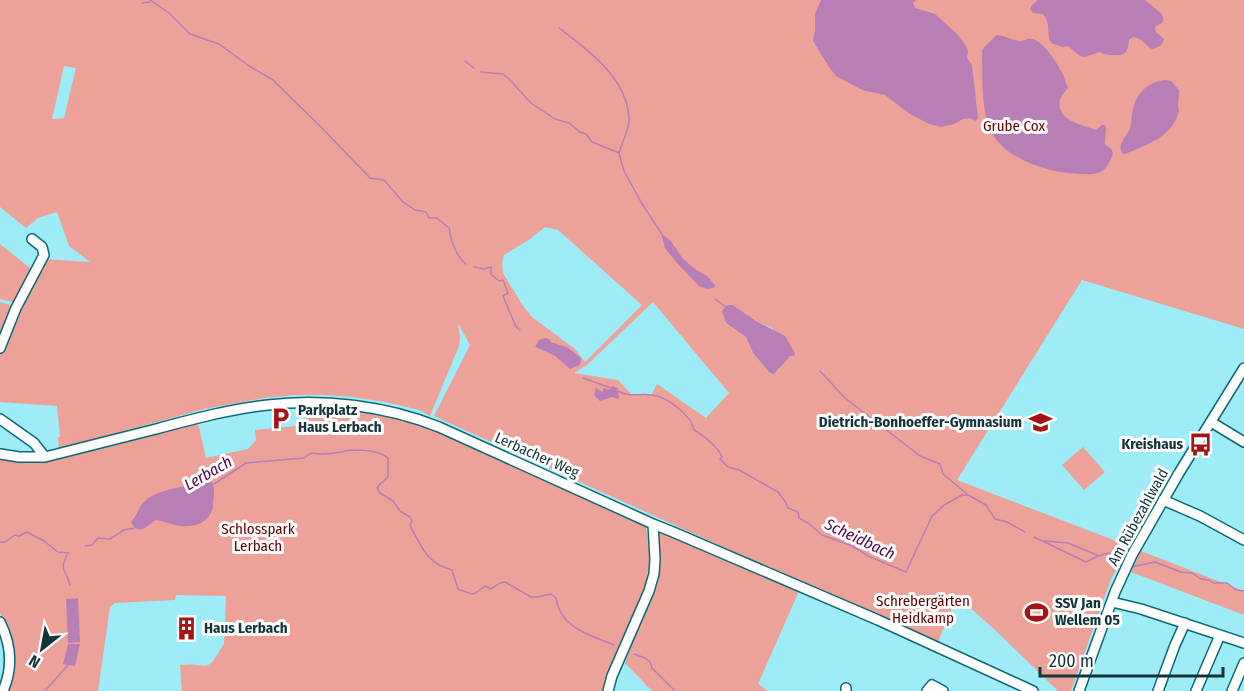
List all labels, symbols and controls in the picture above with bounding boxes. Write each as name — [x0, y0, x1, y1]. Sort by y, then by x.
park label: Grube Cox — [983, 117, 1046, 135]
place label: Parkplatz Haus Lerbach — [298, 401, 382, 436]
parking icon: Parkplatz Haus Lerbach — [267, 406, 293, 432]
school or university icon: Dietrich-Bonhoeffer-Gymnasium — [1027, 409, 1053, 435]
place label: Dietrich-Bonhoeffer-Gymnasium — [819, 413, 1022, 431]
street label: Lerbacher Weg — [492, 428, 582, 482]
bus stop icon: Kreishaus — [1188, 431, 1214, 457]
place label: Kreishaus — [1121, 435, 1183, 453]
water label: Lerbach — [181, 452, 235, 494]
street label: Am Rübezahlwald — [1104, 465, 1172, 569]
water label: Scheidbach — [821, 514, 898, 563]
park label: Schlosspark Lerbach — [221, 520, 295, 555]
park label: Schrebergärten Heidkamp — [876, 592, 970, 627]
place label: SSV Jan Wellem 05 — [1055, 594, 1120, 629]
sports icon: SSV Jan Wellem 05 — [1024, 599, 1050, 625]
building icon: Haus Lerbach — [173, 615, 199, 641]
north arrow — [12, 619, 72, 679]
place label: Haus Lerbach — [204, 619, 288, 637]
scale bar — [1040, 640, 1223, 678]
text: 200 m — [1049, 650, 1094, 672]
text: N — [26, 651, 44, 672]

